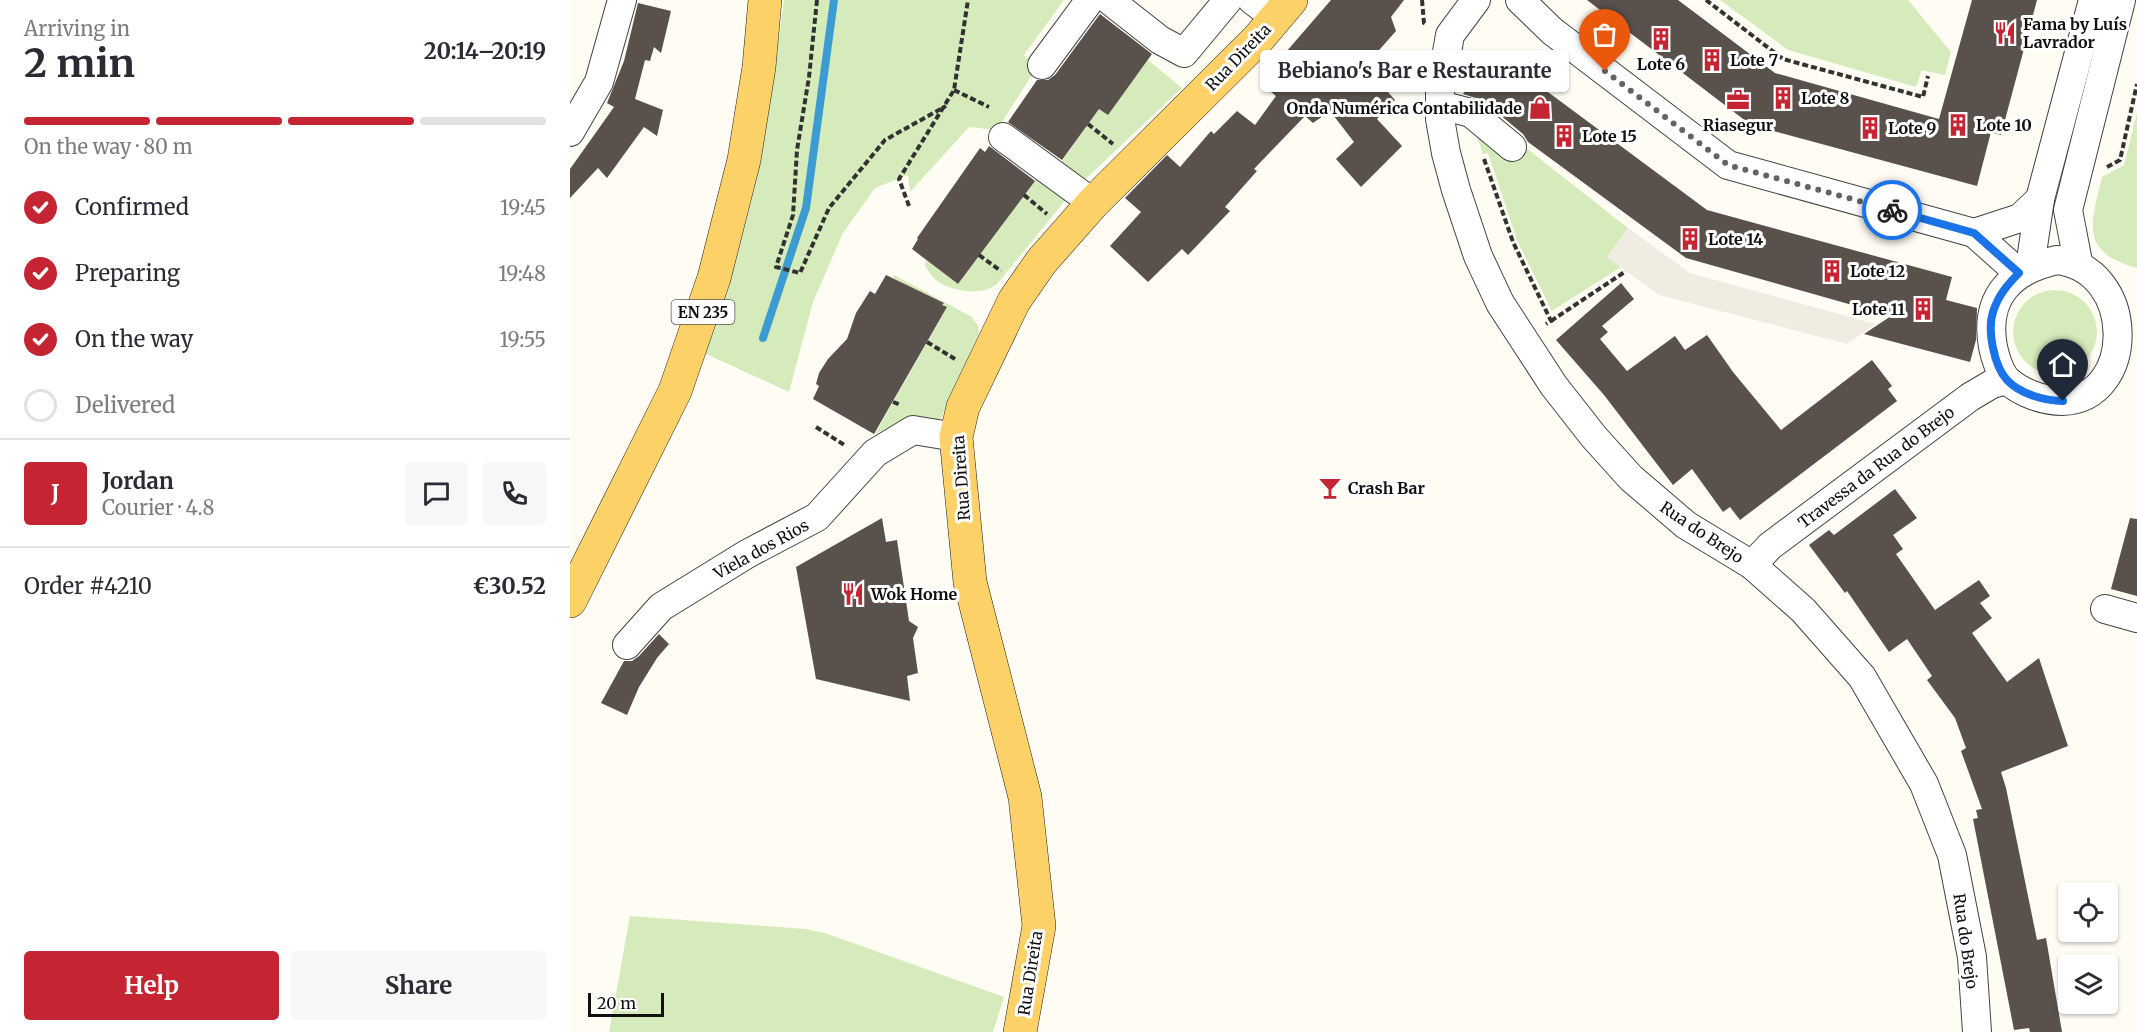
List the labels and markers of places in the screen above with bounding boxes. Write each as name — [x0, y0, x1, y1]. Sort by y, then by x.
pin — [1579, 9, 1630, 71]
place label: Fama by Luís Lavrador — [2023, 14, 2127, 52]
restaurant icon: Fama by Luís Lavrador — [1992, 20, 2018, 46]
building icon: Lote 6 — [1648, 26, 1674, 52]
building icon: Lote 7 — [1699, 47, 1725, 73]
callout: Bebiano's Bar e Restaurante — [1260, 50, 1569, 92]
place label: Lote 7 — [1730, 50, 1779, 70]
place label: Lote 6 — [1637, 54, 1685, 74]
building icon: Lote 8 — [1770, 85, 1796, 111]
office icon: Riasegur — [1725, 87, 1751, 113]
place label: Lote 8 — [1801, 88, 1850, 108]
shop icon: Onda Numérica Contabilidade — [1527, 95, 1553, 121]
place label: Onda Numérica Contabilidade — [1287, 98, 1522, 118]
building icon: Lote 10 — [1945, 112, 1971, 138]
place label: Riasegur — [1703, 115, 1774, 135]
building icon: Lote 9 — [1857, 115, 1883, 141]
place label: Lote 10 — [1976, 115, 2032, 135]
place label: Lote 9 — [1888, 118, 1937, 138]
building icon: Lote 15 — [1551, 123, 1577, 149]
place label: Lote 15 — [1582, 126, 1637, 146]
building icon: Lote 14 — [1677, 226, 1703, 252]
place label: Lote 14 — [1708, 229, 1763, 249]
building icon: Lote 12 — [1819, 258, 1845, 284]
place label: Lote 12 — [1850, 261, 1905, 281]
building icon: Lote 11 — [1910, 296, 1936, 322]
place label: Lote 11 — [1852, 299, 1906, 319]
pin — [2037, 339, 2088, 401]
bar icon: Crash Bar — [1317, 475, 1343, 501]
place label: Crash Bar — [1348, 478, 1426, 498]
restaurant icon: Wok Home — [840, 581, 866, 607]
place label: Wok Home — [870, 584, 958, 604]

